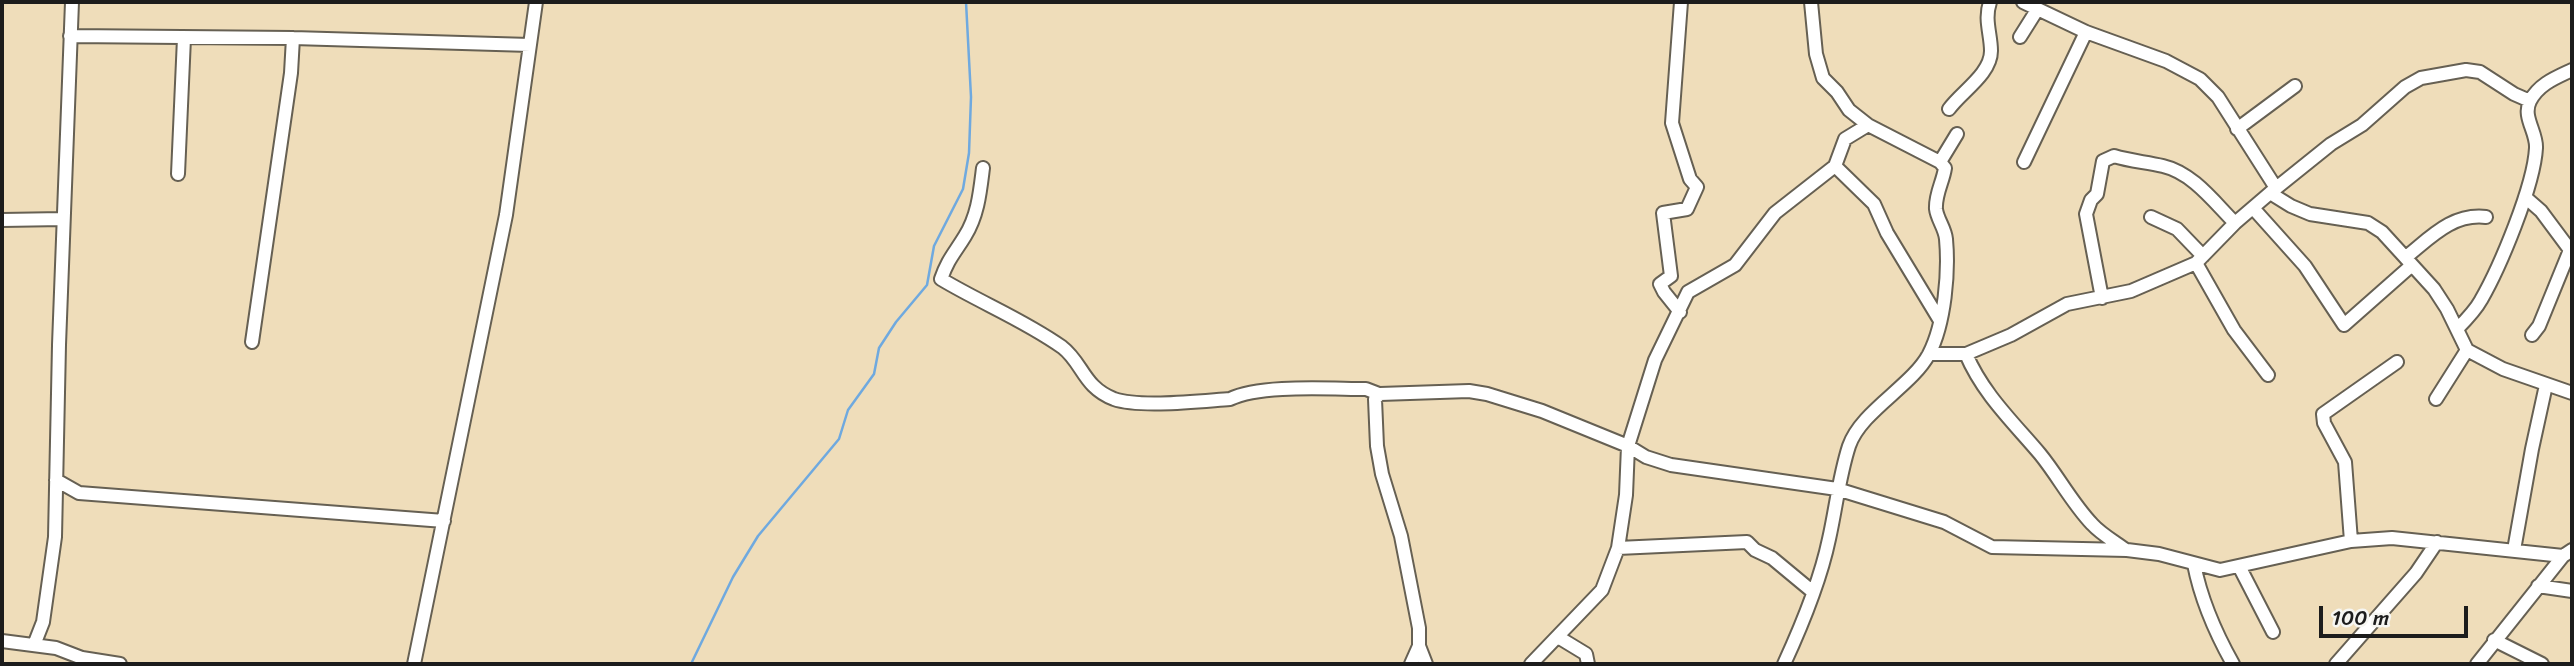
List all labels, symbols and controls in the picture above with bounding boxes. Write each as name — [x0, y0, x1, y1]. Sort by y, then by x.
scale bar — [2322, 592, 2471, 636]
text: 100 m — [2332, 599, 2389, 637]

